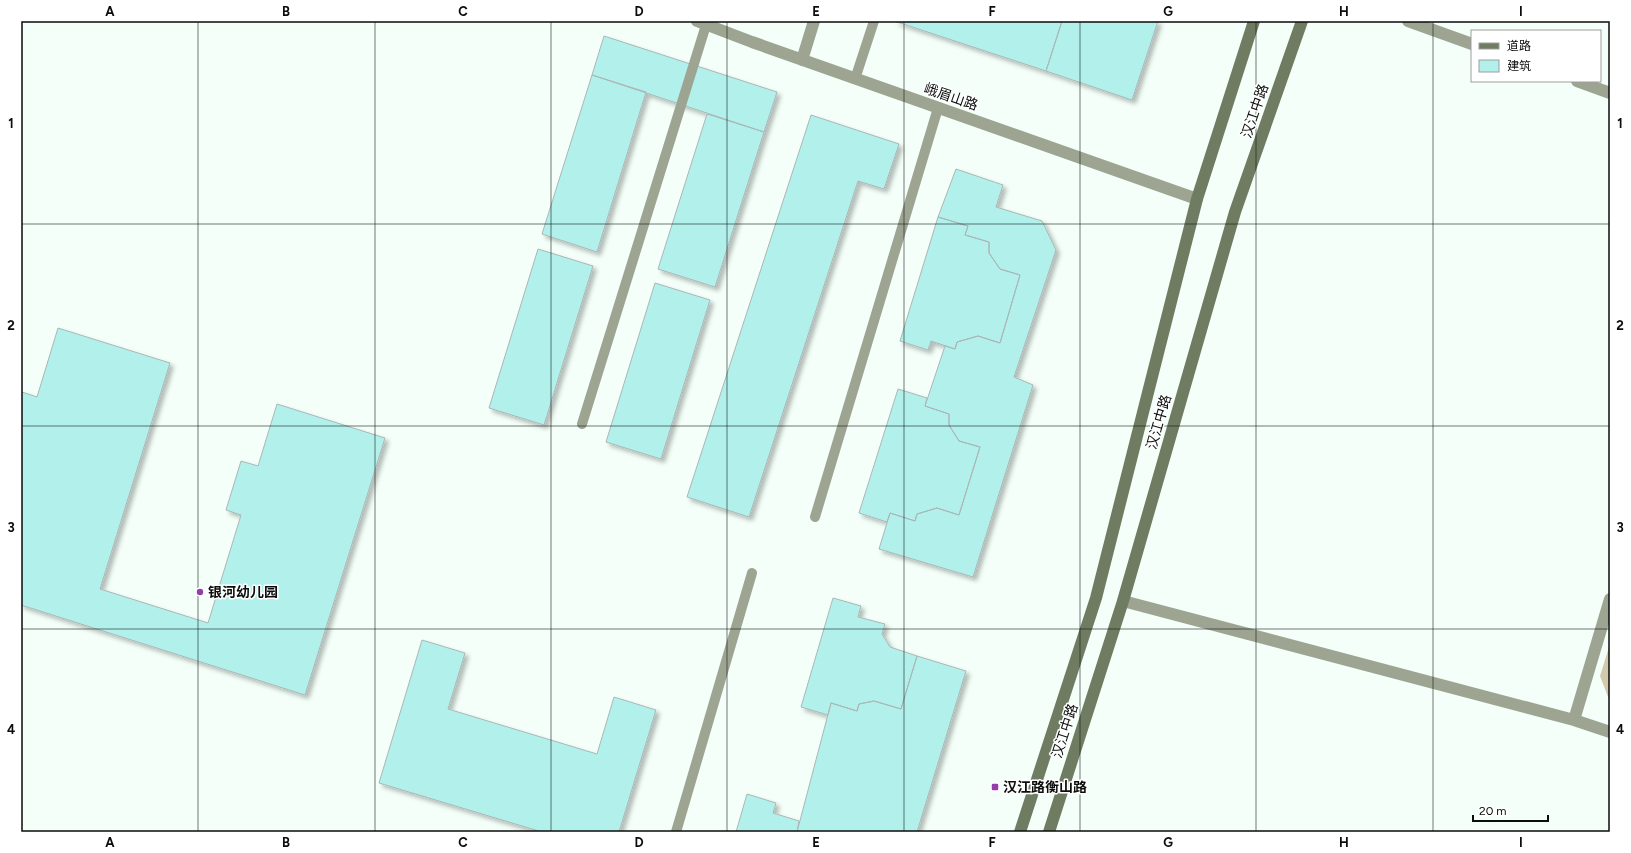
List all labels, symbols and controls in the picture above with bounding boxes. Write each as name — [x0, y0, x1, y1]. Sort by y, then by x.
text: A — [105, 4, 115, 19]
text: B — [282, 4, 290, 19]
text: C — [458, 4, 468, 19]
text: D — [634, 4, 644, 19]
text: E — [812, 4, 820, 19]
text: F — [988, 4, 996, 19]
text: G — [1163, 4, 1173, 19]
text: H — [1339, 4, 1349, 19]
text: I — [1519, 4, 1523, 19]
legend — [1471, 30, 1601, 82]
text: 道路 — [1507, 39, 1531, 53]
text: 建筑 — [1507, 59, 1531, 73]
street label: 峨眉山路 — [922, 80, 980, 114]
street label: 汉江中路 — [1238, 82, 1272, 140]
text: 1 — [8, 116, 14, 131]
text: 1 — [1617, 116, 1623, 131]
text: 2 — [7, 318, 15, 333]
text: 2 — [1616, 318, 1624, 333]
street label: 汉江中路 — [1143, 393, 1175, 451]
text: 3 — [7, 520, 15, 535]
text: 3 — [1616, 520, 1624, 535]
place label: 银河幼儿园 — [208, 584, 278, 601]
marker: 银河幼儿园 — [195, 587, 205, 597]
street label: 汉江中路 — [1048, 702, 1082, 760]
text: 4 — [7, 722, 15, 737]
text: 4 — [1616, 722, 1624, 737]
place label: 汉江路衡山路 — [1003, 779, 1087, 796]
marker: 汉江路衡山路 — [990, 782, 1000, 792]
scale bar — [1473, 797, 1548, 823]
text: 20 m — [1479, 804, 1507, 818]
text: A — [105, 835, 115, 850]
text: B — [282, 835, 290, 850]
text: C — [458, 835, 468, 850]
text: D — [634, 835, 644, 850]
text: E — [812, 835, 820, 850]
text: F — [988, 835, 996, 850]
text: G — [1163, 835, 1173, 850]
text: H — [1339, 835, 1349, 850]
text: I — [1519, 835, 1523, 850]

